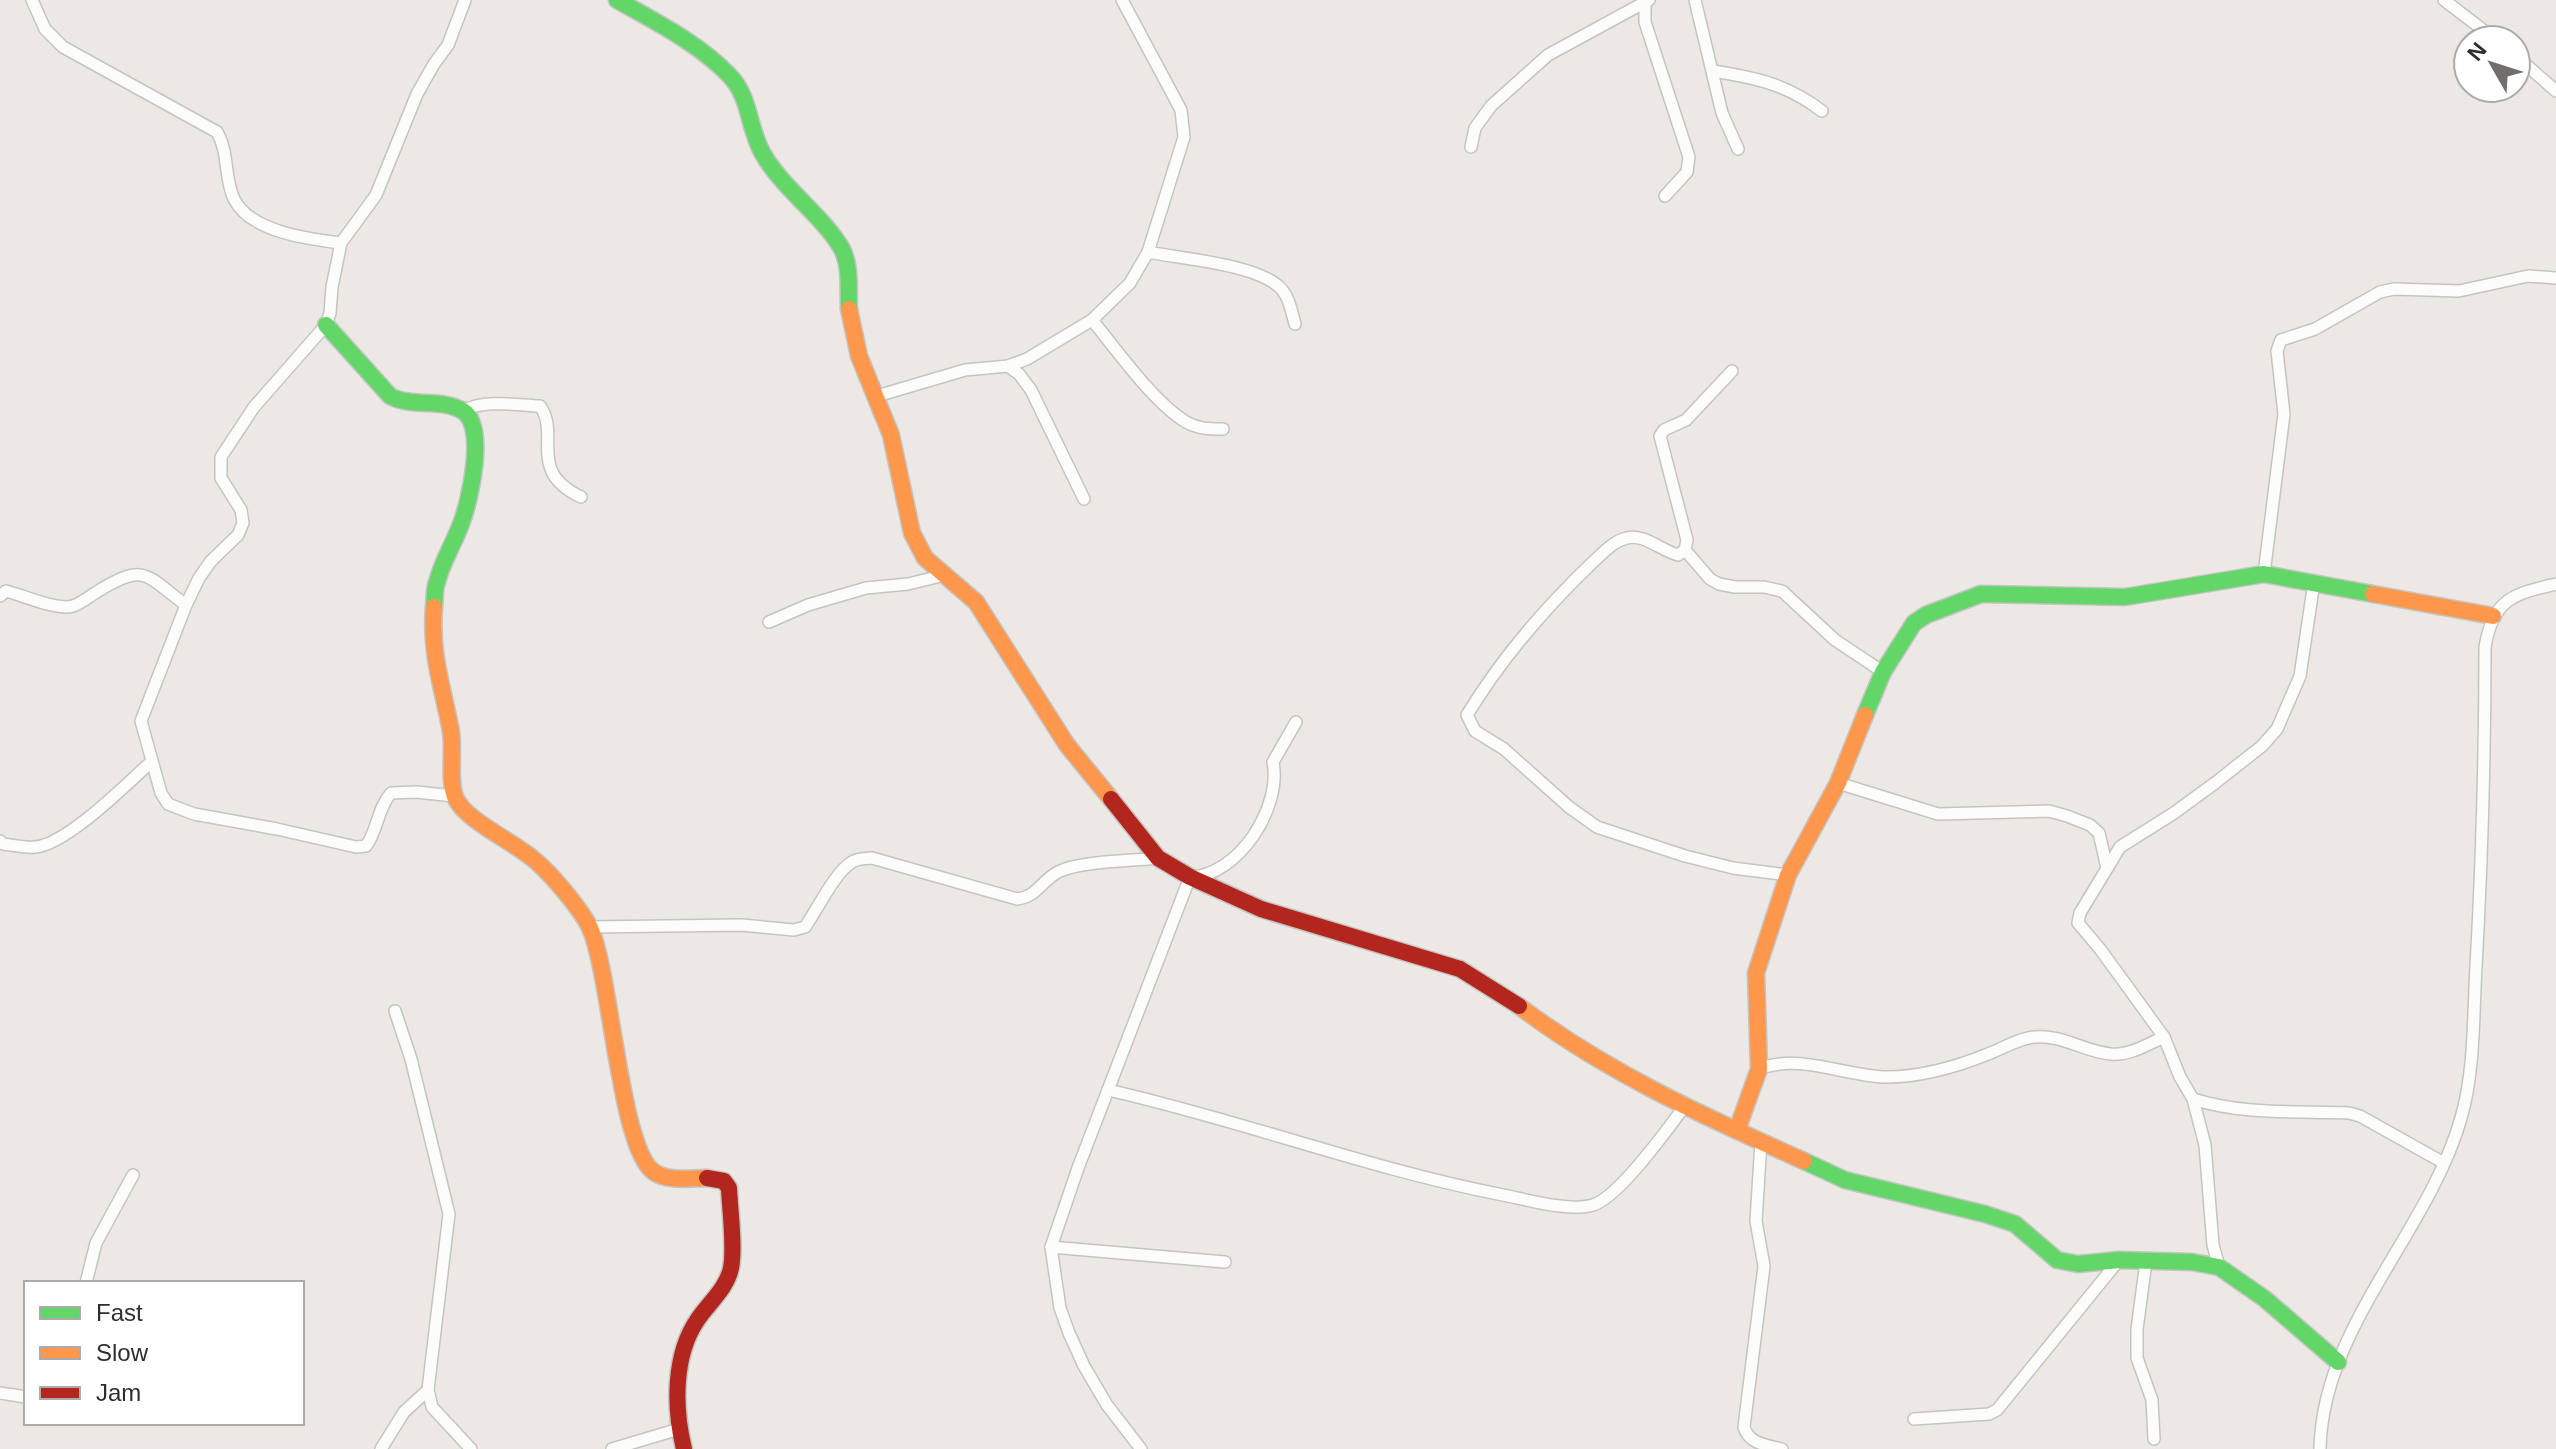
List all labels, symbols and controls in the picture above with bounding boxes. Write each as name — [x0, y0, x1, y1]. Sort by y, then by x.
north arrow — [2452, 24, 2532, 104]
text: N — [2462, 38, 2492, 66]
legend — [24, 1281, 304, 1425]
text: Fast — [96, 1299, 143, 1326]
text: Slow — [96, 1339, 149, 1366]
text: Jam — [96, 1379, 141, 1406]

